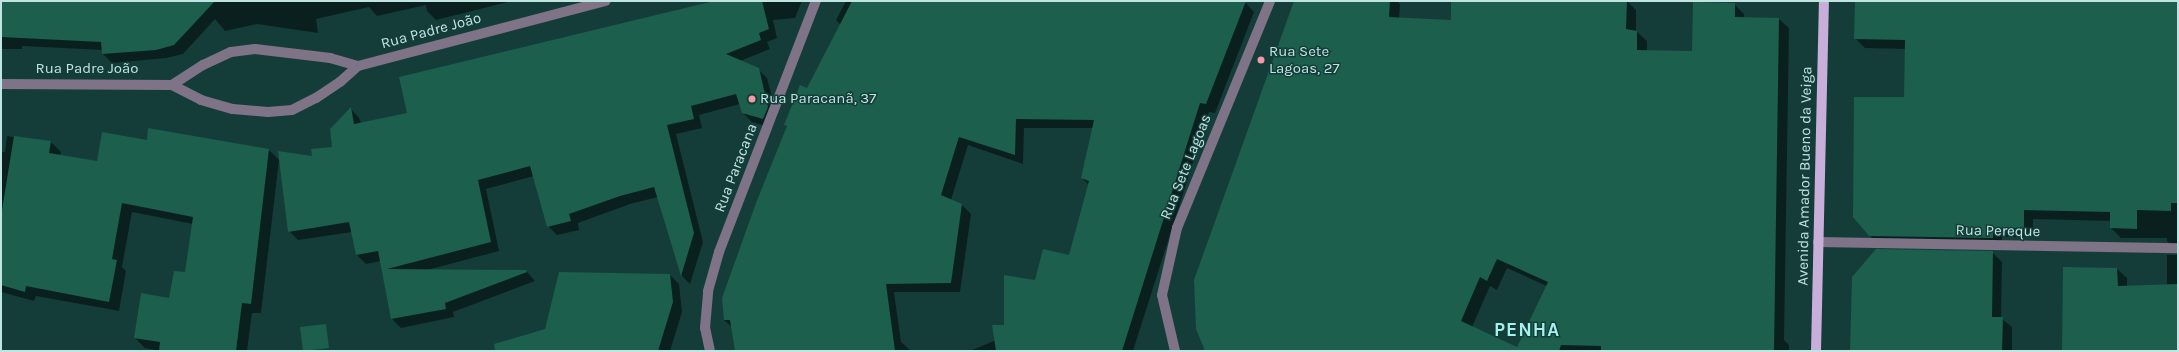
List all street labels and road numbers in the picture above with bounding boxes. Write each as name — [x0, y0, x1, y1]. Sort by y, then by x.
street label: Rua Padre João — [379, 9, 483, 53]
street label: Rua Padre João — [36, 60, 138, 78]
street label: Avenida Amador Bueno da Veiga — [1794, 66, 1816, 286]
street label: Rua Sete Lagoas — [1157, 112, 1215, 222]
street label: Rua Paracana — [711, 121, 761, 215]
street label: Rua Pereque — [1955, 221, 2041, 241]

